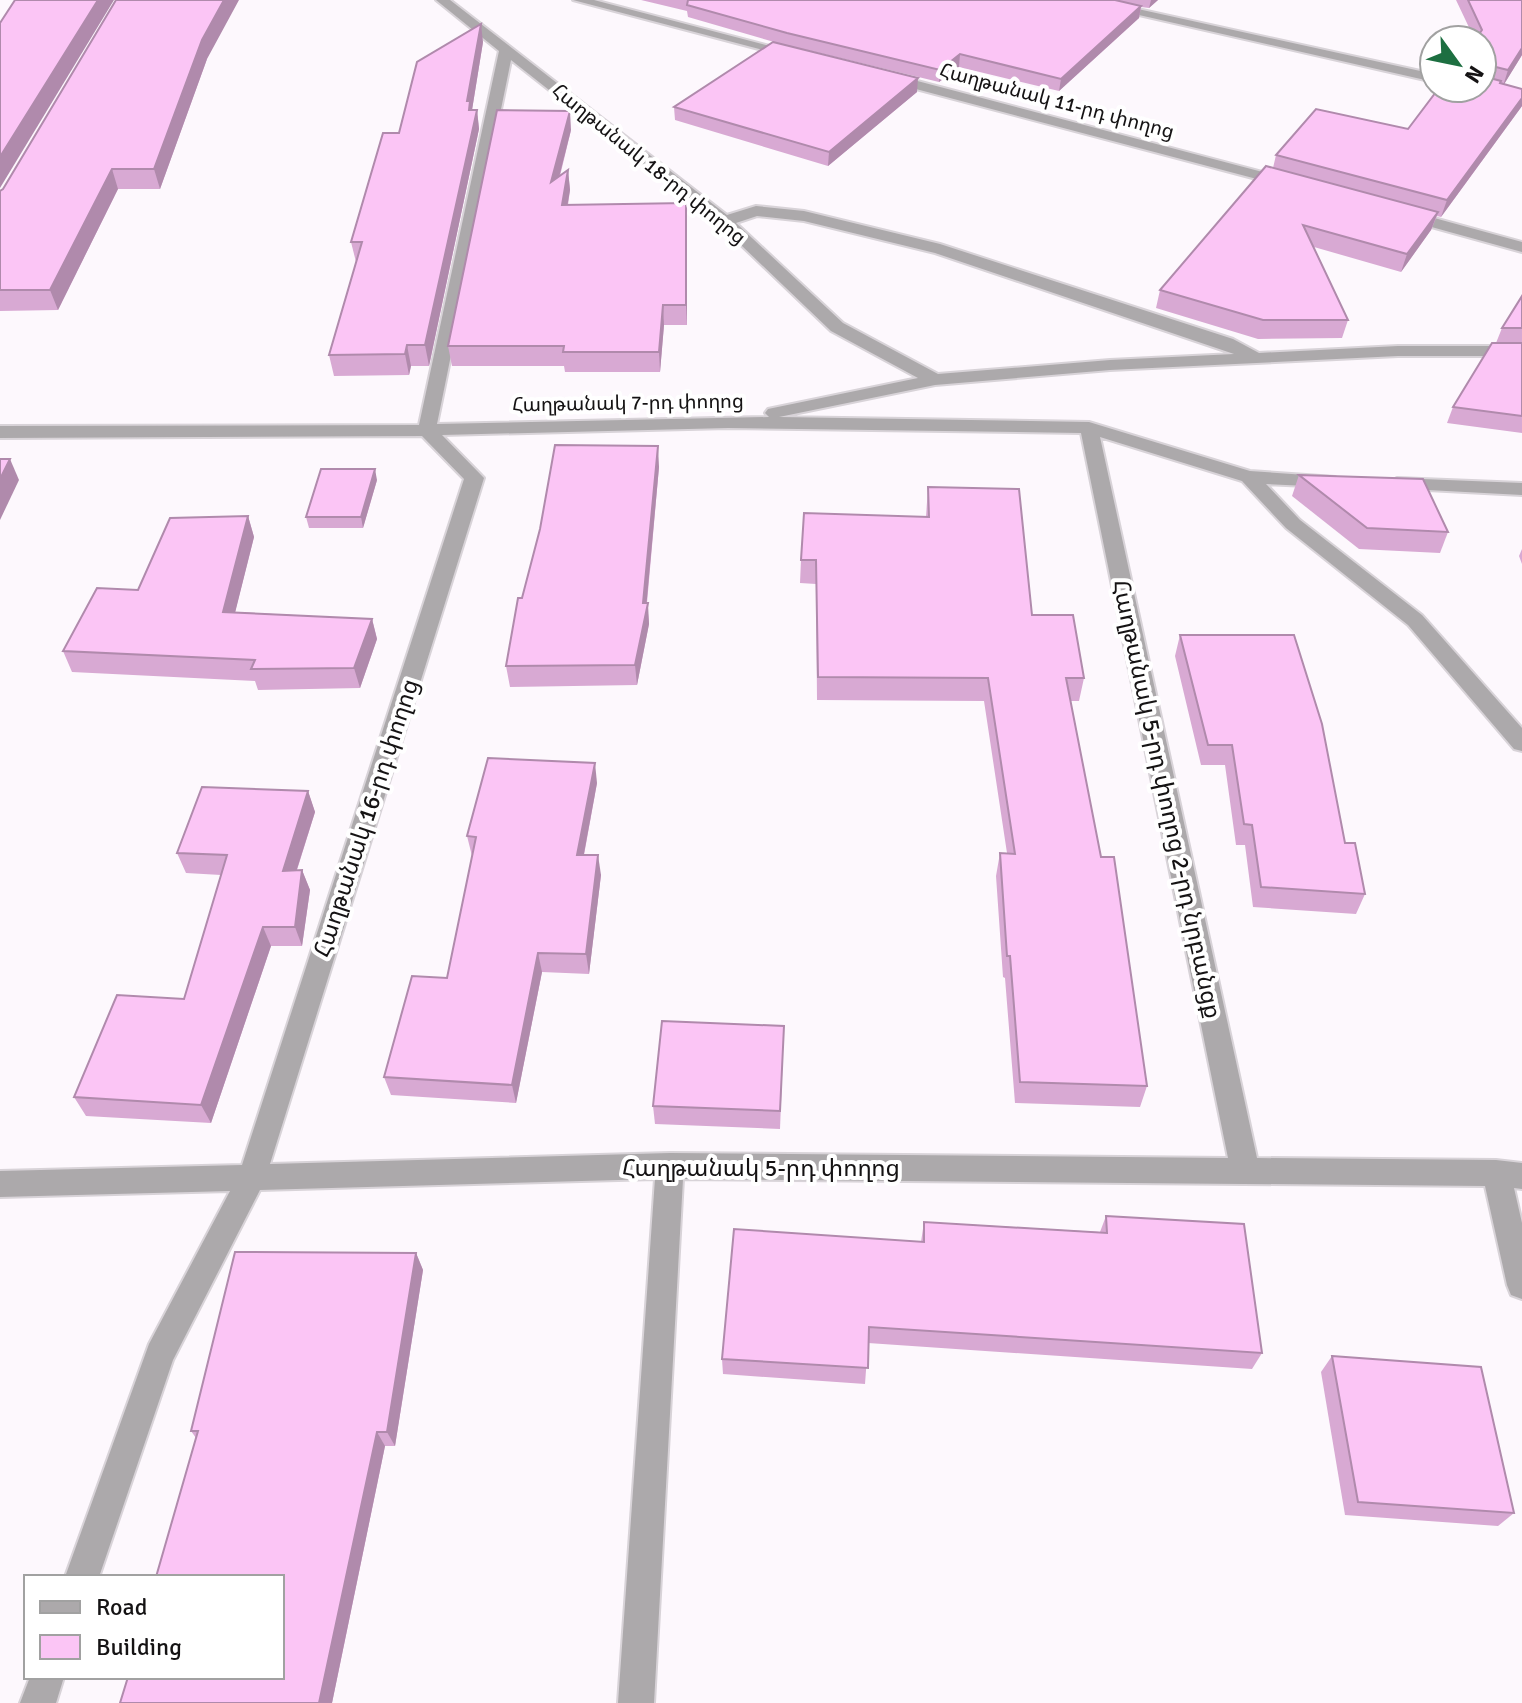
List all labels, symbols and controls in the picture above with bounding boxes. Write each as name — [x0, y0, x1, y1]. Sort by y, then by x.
north arrow — [1418, 24, 1498, 104]
street label: Հաղթանակ 11-րդ փողոց — [937, 58, 1177, 144]
text: N — [1459, 61, 1490, 88]
street label: Հաղթանակ 18-րդ փողոց — [547, 78, 751, 250]
street label: Հաղթանակ 7-րդ փողոց — [512, 388, 744, 418]
street label: Հաղթանակ 5-րդ փողոց 2-րդ նրբանցք — [1106, 577, 1228, 1021]
street label: Հաղթանակ 16-րդ փողոց — [307, 675, 425, 961]
street label: Հաղթանակ 5-րդ փողոց — [622, 1153, 900, 1183]
legend — [24, 1575, 284, 1679]
text: Road — [96, 1592, 147, 1622]
text: Building — [96, 1632, 182, 1662]

